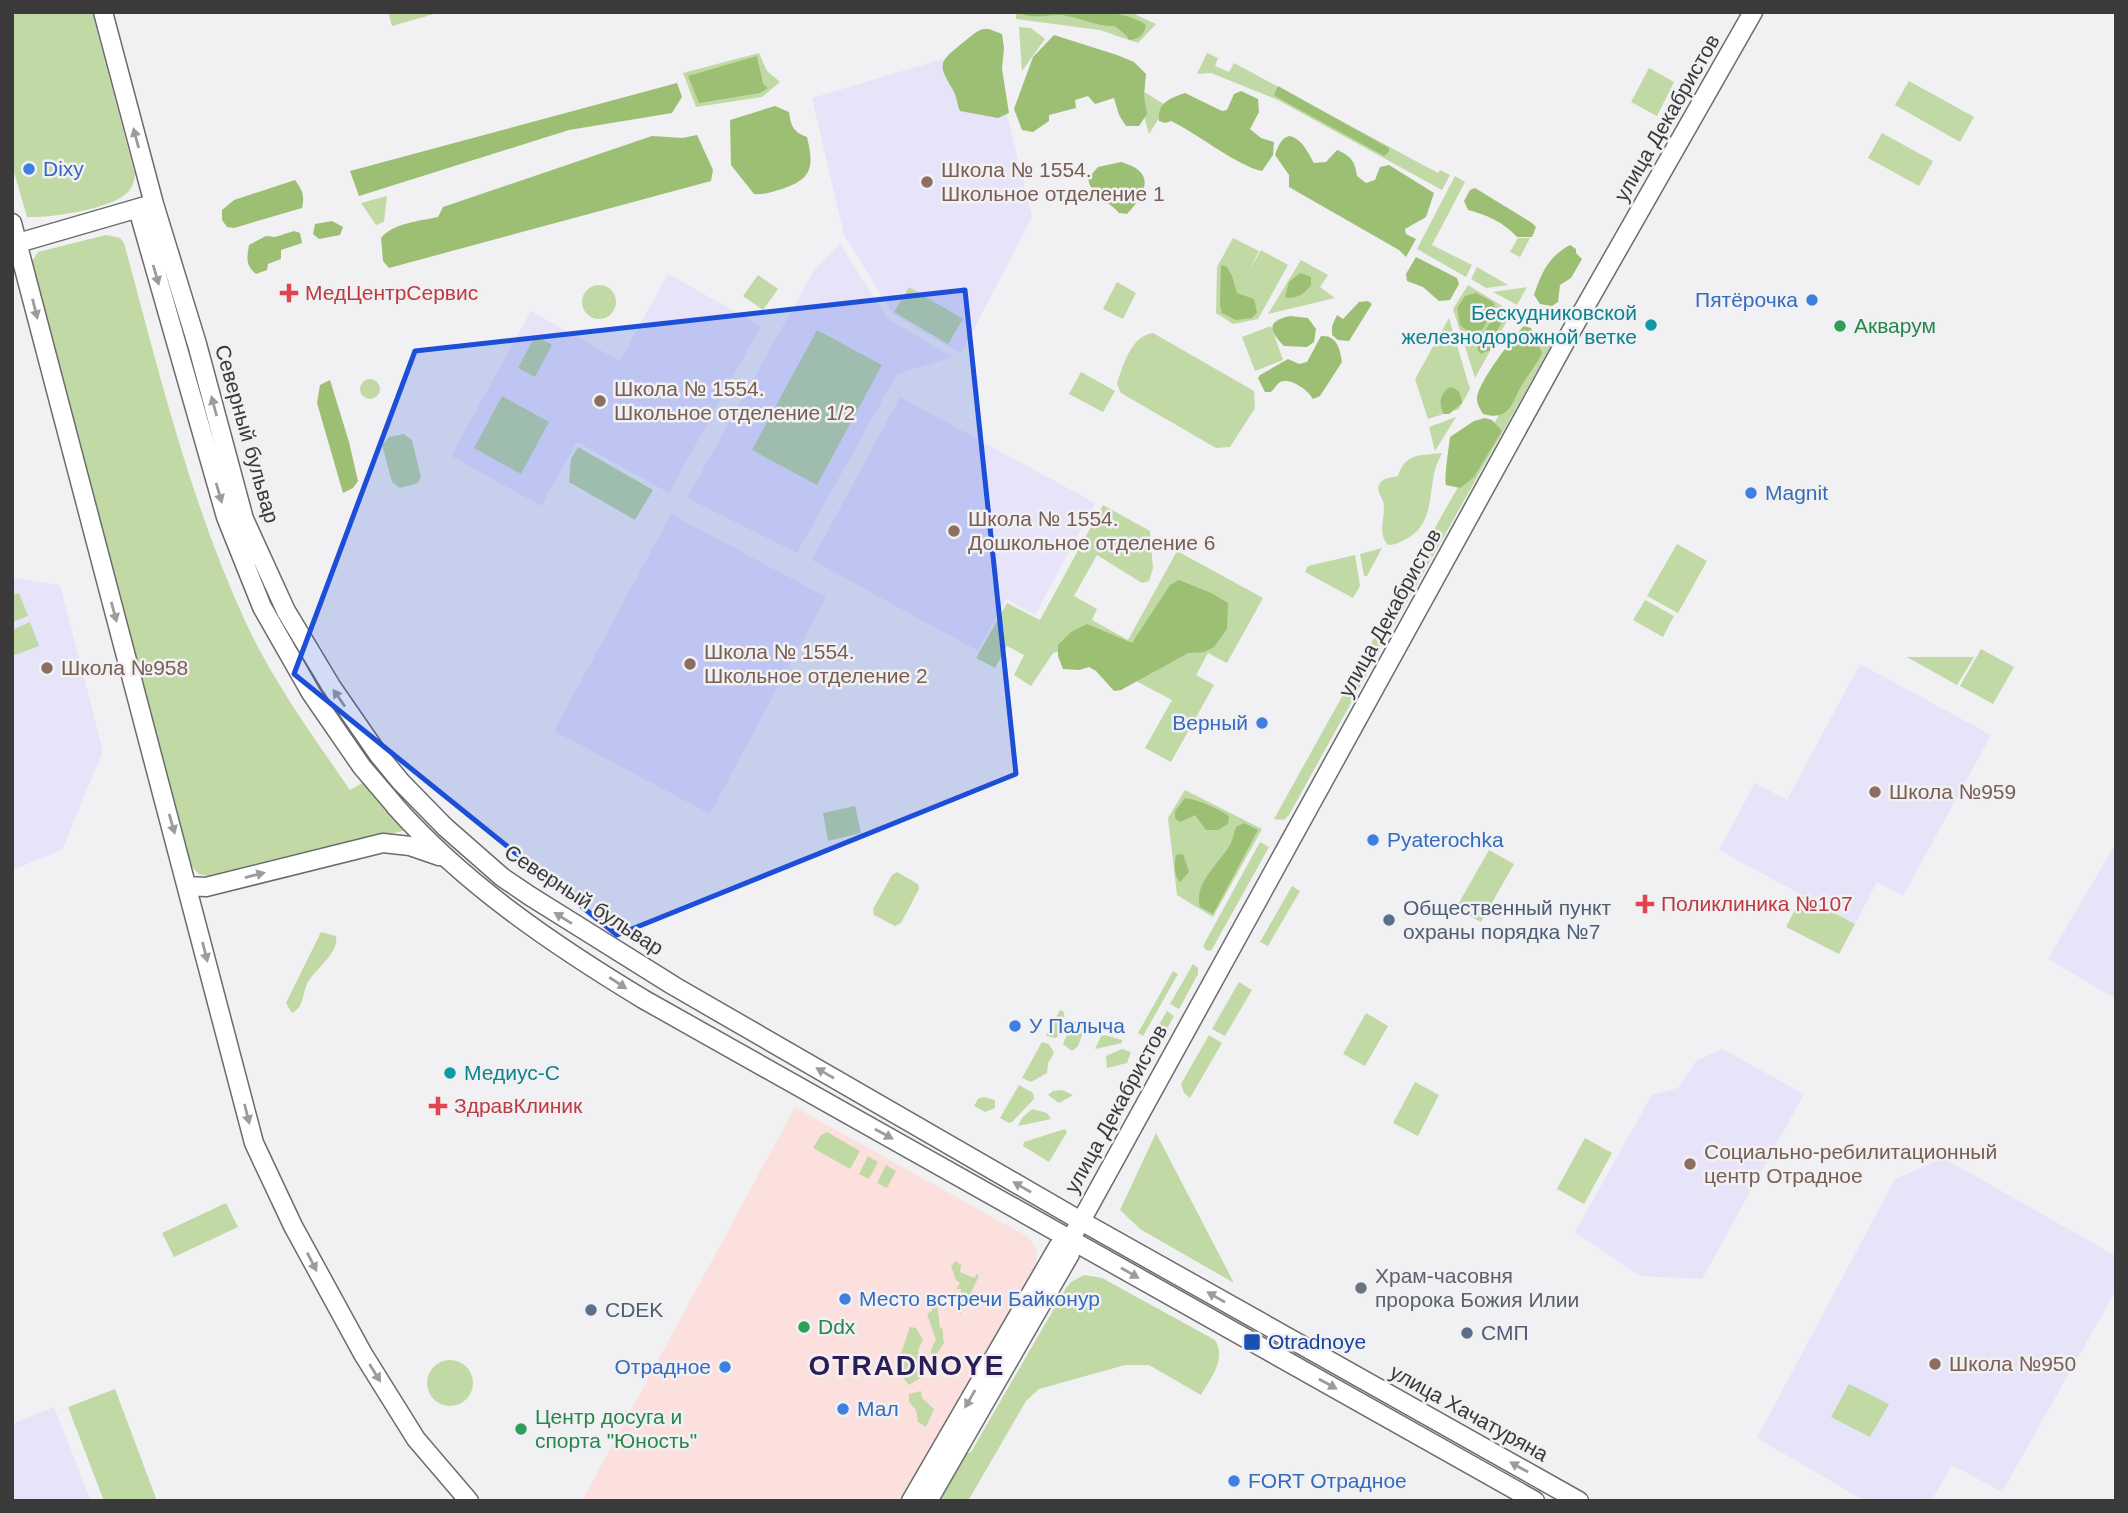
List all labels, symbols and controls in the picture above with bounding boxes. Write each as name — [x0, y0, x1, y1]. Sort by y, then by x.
street label: улица Декабристов — [1609, 30, 1724, 205]
one-way arrow — [131, 127, 141, 148]
place label: Dixy — [43, 157, 84, 180]
place label: Школа № 1554. Школьное отделение 1 — [941, 158, 1165, 205]
marker: Dixy — [21, 161, 37, 177]
marker: Школа № 1554. Школьное отделение 1 — [919, 174, 935, 190]
one-way arrow — [152, 264, 162, 285]
place label: МедЦентрСервис — [305, 281, 478, 304]
marker: МедЦентрСервис — [279, 283, 299, 303]
place label: Пятёрочка — [1695, 288, 1798, 311]
marker: Пятёрочка — [1804, 292, 1820, 308]
one-way arrow — [30, 298, 41, 320]
place label: Бескудниковской железнодорожной ветке — [1401, 301, 1637, 348]
place label: Акварум — [1854, 314, 1936, 337]
marker: Бескудниковской железнодорожной ветке — [1643, 317, 1659, 333]
marker: Акварум — [1832, 318, 1848, 334]
street label: Северный бульвар — [211, 342, 284, 526]
place label: Школа № 1554. Школьное отделение 1/2 — [614, 377, 855, 424]
marker: Школа № 1554. Школьное отделение 1/2 — [592, 393, 608, 409]
one-way arrow — [208, 395, 219, 417]
place label: Magnit — [1765, 481, 1828, 504]
one-way arrow — [214, 483, 225, 505]
marker: Magnit — [1743, 485, 1759, 501]
place label: Школа № 1554. Дошкольное отделение 6 — [968, 507, 1215, 554]
marker: Школа № 1554. Дошкольное отделение 6 — [946, 523, 962, 539]
street label: улица Декабристов — [1334, 525, 1445, 701]
one-way arrow — [109, 602, 119, 623]
place label: Школа № 1554. Школьное отделение 2 — [704, 640, 928, 687]
place label: Школа №958 — [61, 656, 188, 679]
marker: Школа № 1554. Школьное отделение 2 — [682, 656, 698, 672]
marker: Школа №958 — [39, 660, 55, 676]
one-way arrow — [332, 689, 346, 707]
place label: Верный — [1172, 711, 1248, 734]
marker: Верный — [1254, 715, 1270, 731]
place label: Школа №959 — [1889, 780, 2016, 803]
marker: Школа №959 — [1867, 784, 1883, 800]
one-way arrow — [167, 814, 177, 835]
place label: Pyaterochka — [1387, 828, 1504, 851]
marker: Pyaterochka — [1365, 832, 1381, 848]
street label: Северный бульвар — [501, 840, 668, 959]
one-way arrow — [244, 869, 266, 880]
place label: Поликлиника №107 — [1661, 892, 1853, 915]
marker: Поликлиника №107 — [1635, 894, 1655, 914]
place label: Общественный пункт охраны порядка №7 — [1403, 896, 1612, 943]
one-way arrow — [554, 912, 573, 925]
marker: Общественный пункт охраны порядка №7 — [1381, 912, 1397, 928]
one-way arrow — [200, 941, 211, 963]
one-way arrow — [608, 976, 627, 989]
place label: У Палыча — [1029, 1014, 1125, 1037]
marker: У Палыча — [1007, 1018, 1023, 1034]
street label: улица Декабристов — [1060, 1021, 1171, 1197]
place label: Медиус-С — [464, 1061, 560, 1084]
marker: Медиус-С — [442, 1065, 458, 1081]
one-way arrow — [815, 1067, 834, 1079]
place label: ЗдравКлиник — [454, 1094, 583, 1117]
marker: ЗдравКлиник — [428, 1096, 448, 1116]
one-way arrow — [242, 1104, 253, 1126]
one-way arrow — [874, 1128, 893, 1140]
place label: Социально-ребилитационный центр Отрадное — [1704, 1140, 1997, 1187]
marker: Социально-ребилитационный центр Отрадное — [1682, 1156, 1698, 1172]
one-way arrow — [1012, 1180, 1031, 1193]
one-way arrow — [305, 1253, 317, 1273]
place label: Храм-часовня пророка Божия Илии — [1375, 1264, 1579, 1311]
one-way arrow — [1120, 1266, 1139, 1279]
marker: Храм-часовня пророка Божия Илии — [1353, 1280, 1369, 1296]
place label: Место встречи Байконур — [859, 1287, 1100, 1310]
marker: Место встречи Байконур — [837, 1291, 853, 1307]
one-way arrow — [1206, 1291, 1226, 1303]
place label: CDEK — [605, 1298, 663, 1321]
marker: CDEK — [583, 1302, 599, 1318]
place label: Ddx — [818, 1315, 856, 1338]
marker: Ddx — [796, 1319, 812, 1335]
place label: СМП — [1481, 1321, 1529, 1344]
marker: СМП — [1459, 1325, 1475, 1341]
place label: Otradnoye — [1268, 1330, 1366, 1353]
marker: Otradnoye — [1242, 1332, 1262, 1352]
district label: OTRADNOYE — [809, 1350, 1005, 1381]
place label: Школа №950 — [1949, 1352, 2076, 1375]
place label: Отрадное — [614, 1355, 711, 1378]
marker: Школа №950 — [1927, 1356, 1943, 1372]
marker: Отрадное — [717, 1359, 733, 1375]
street label: улица Хачатуряна — [1386, 1360, 1553, 1466]
one-way arrow — [368, 1364, 381, 1383]
one-way arrow — [1318, 1378, 1338, 1390]
one-way arrow — [964, 1389, 976, 1409]
place label: Мал — [857, 1397, 899, 1420]
marker: Мал — [835, 1401, 851, 1417]
place label: Центр досуга и спорта "Юность" — [535, 1405, 697, 1452]
marker: Центр досуга и спорта "Юность" — [513, 1421, 529, 1437]
one-way arrow — [1510, 1461, 1529, 1473]
place label: FORT Отрадное — [1248, 1469, 1407, 1492]
marker: FORT Отрадное — [1226, 1473, 1242, 1489]

